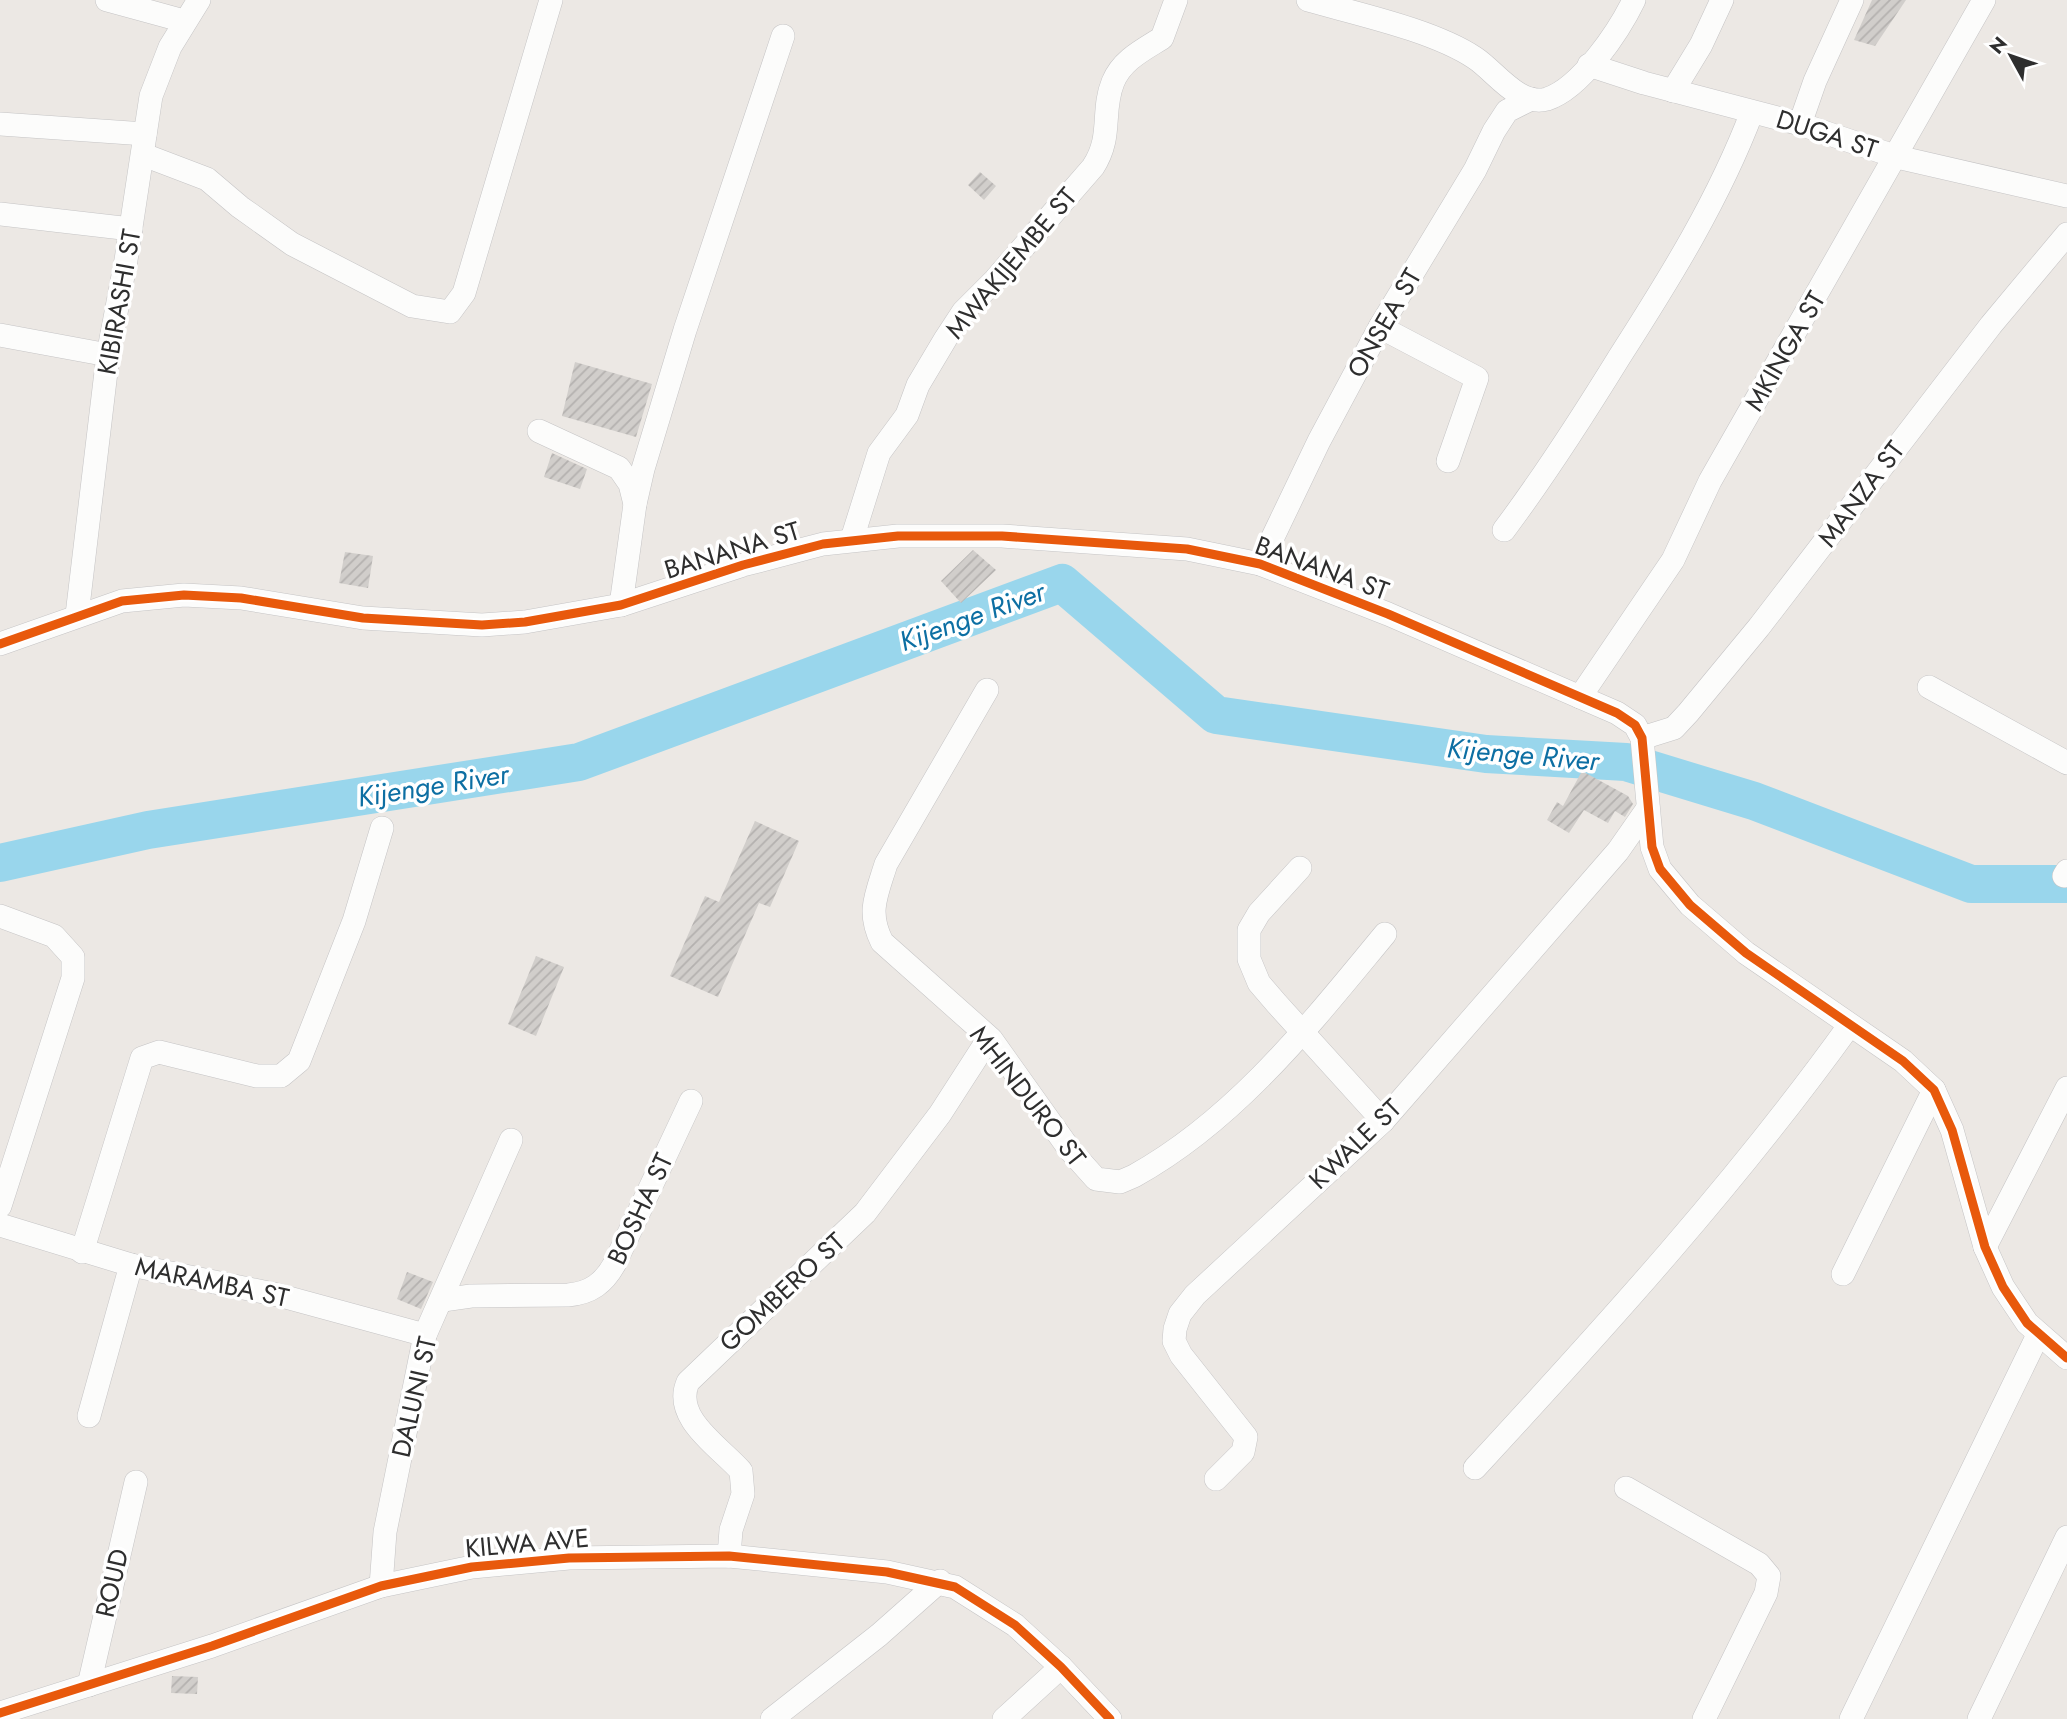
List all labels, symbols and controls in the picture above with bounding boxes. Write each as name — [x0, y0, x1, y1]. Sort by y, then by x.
north arrow — [1976, 21, 2046, 91]
text: N — [1983, 31, 2014, 60]
street label: DUGA ST — [1771, 100, 1883, 168]
street label: MWAKIJEMBE ST — [936, 179, 1086, 347]
street label: KIBIRASHI ST — [88, 226, 150, 378]
street label: ONSEA ST — [1337, 261, 1431, 385]
street label: MKINGA ST — [1735, 284, 1835, 418]
street label: MANZA ST — [1809, 433, 1913, 555]
street label: BANANA ST — [659, 511, 805, 589]
street label: BANANA ST — [1250, 526, 1394, 610]
water label: Kijenge River — [894, 571, 1052, 662]
water label: Kijenge River — [1445, 727, 1602, 782]
water label: Kijenge River — [355, 753, 513, 818]
street label: MHINDURO ST — [961, 1018, 1095, 1174]
street label: KWALE ST — [1300, 1090, 1410, 1198]
street label: BOSHA ST — [598, 1147, 682, 1271]
street label: GOMBERO ST — [711, 1224, 853, 1360]
street label: MARAMBA ST — [132, 1247, 292, 1317]
street label: DALUNI ST — [382, 1333, 446, 1461]
street label: KILWA AVE — [463, 1519, 591, 1567]
street label: ROUD — [86, 1545, 138, 1621]

